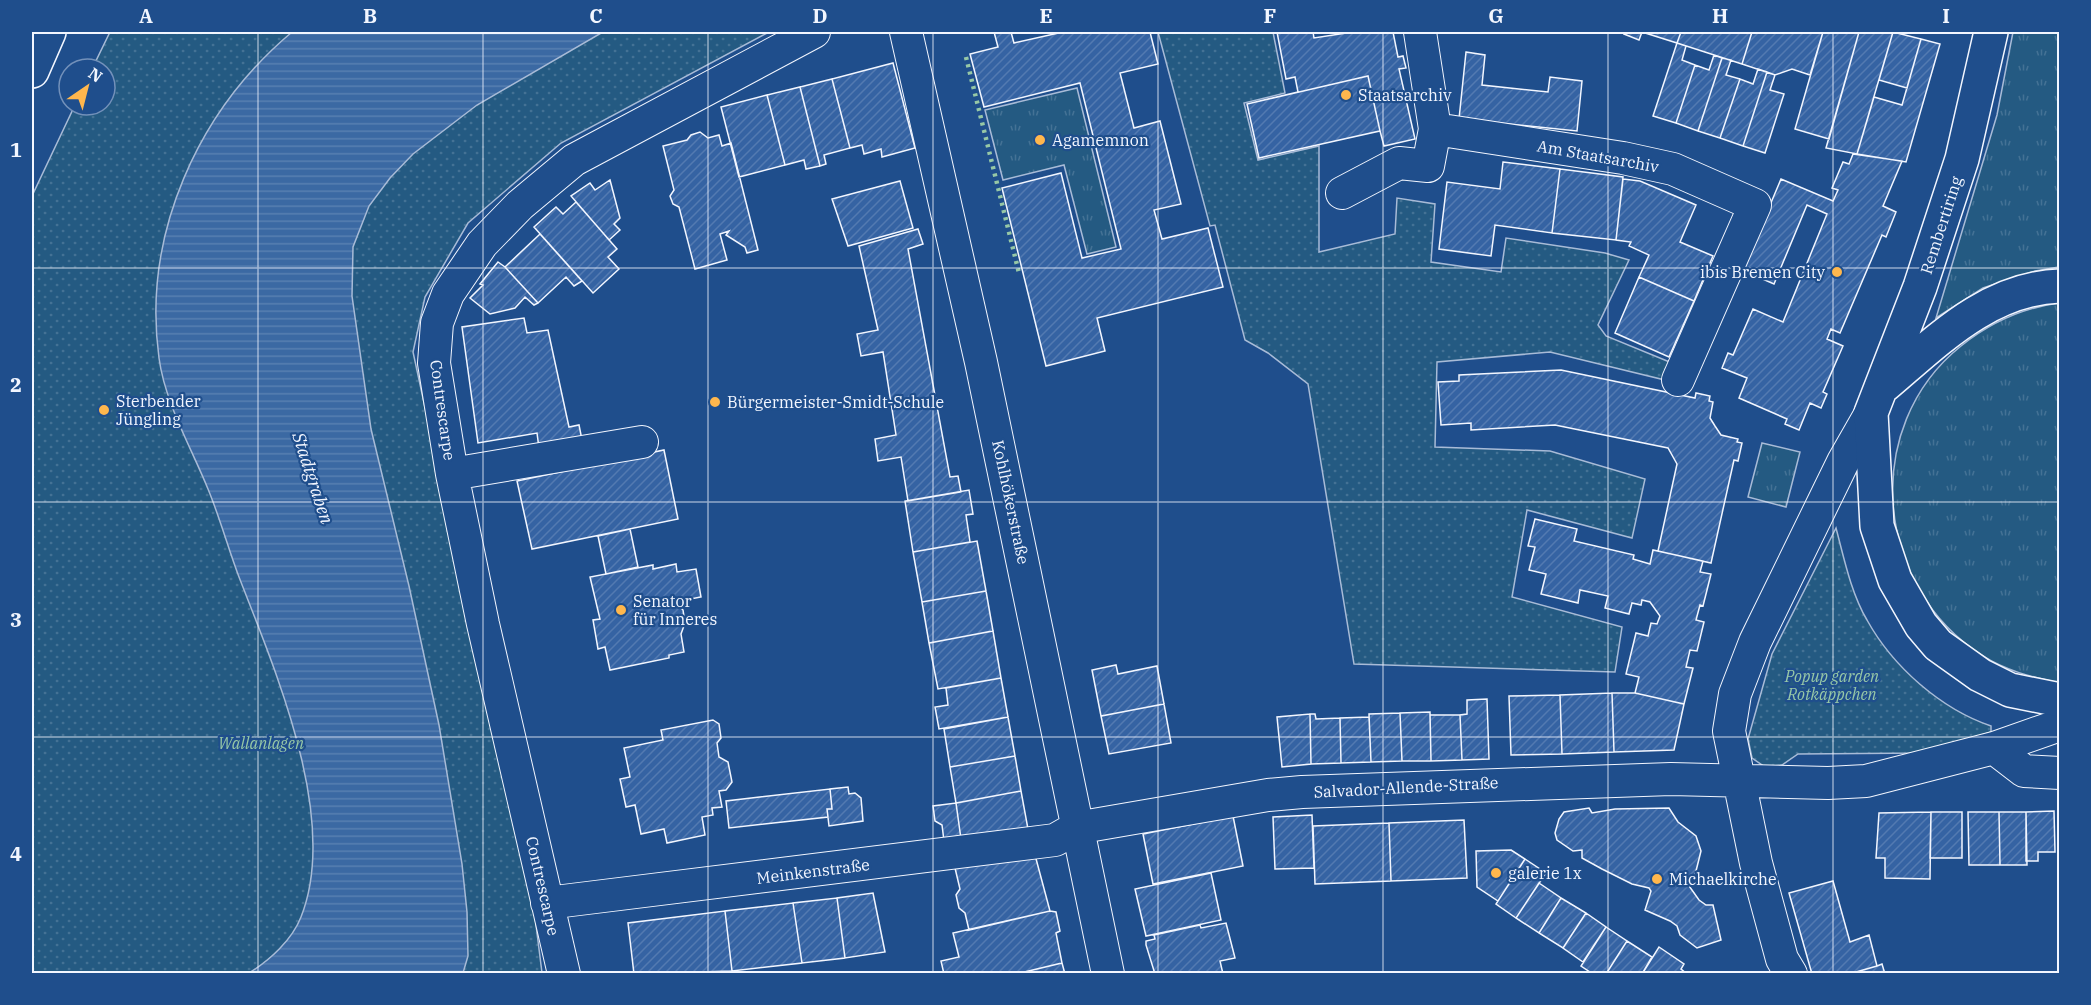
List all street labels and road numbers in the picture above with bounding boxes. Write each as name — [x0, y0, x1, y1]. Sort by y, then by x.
street label: Am Staatsarchiv — [1535, 135, 1661, 177]
street label: Rembertiring — [1916, 173, 1966, 276]
street label: Contrescarpe — [426, 359, 460, 461]
street label: Kohlhökerstraße — [988, 438, 1034, 566]
street label: Salvador-Allende-Straße — [1313, 772, 1499, 802]
street label: Contrescarpe — [522, 834, 564, 938]
street label: Meinkenstraße — [755, 854, 871, 888]

